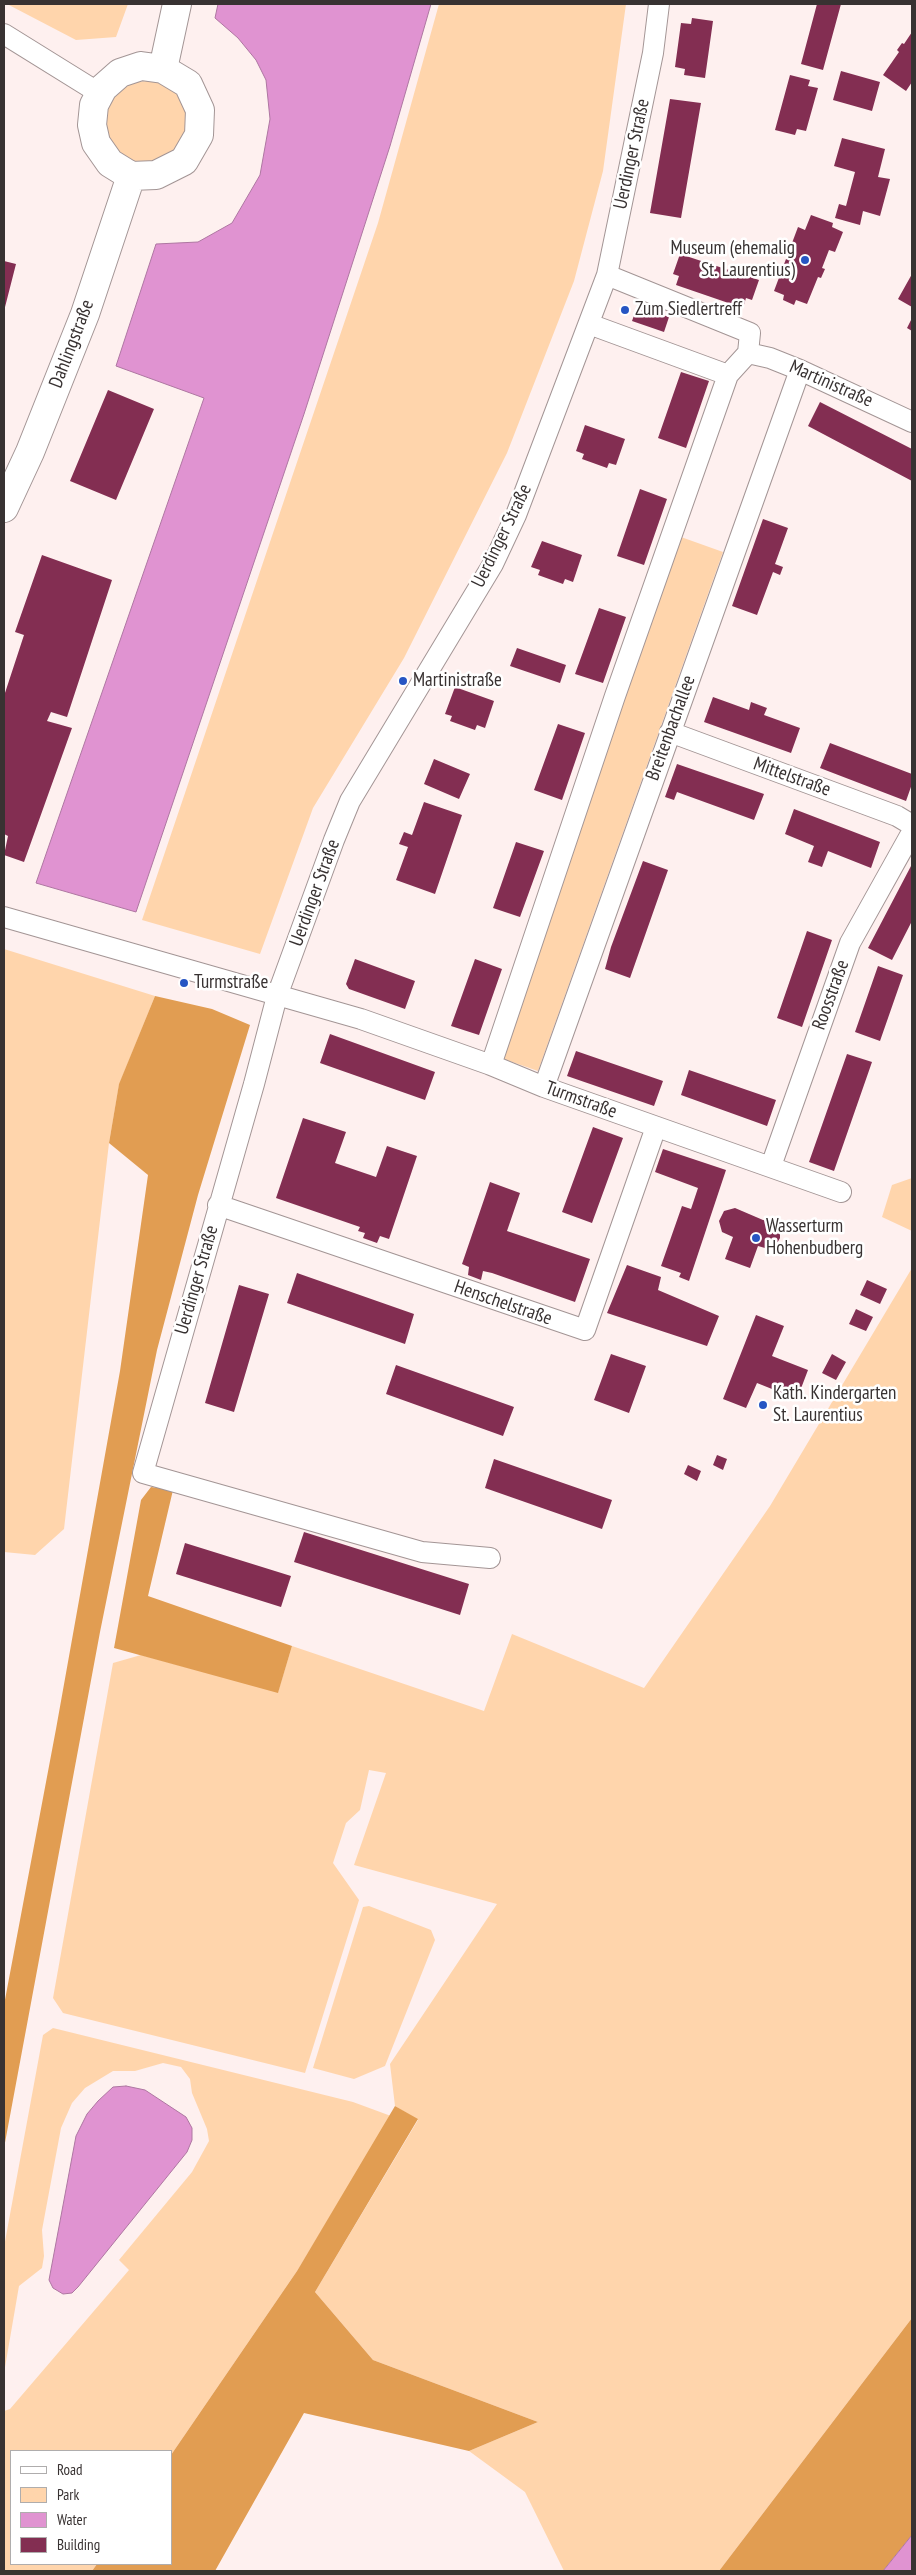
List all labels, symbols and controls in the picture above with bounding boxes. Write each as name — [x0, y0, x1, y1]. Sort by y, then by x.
street label: Uerdinger Straße — [609, 97, 655, 211]
place label: Museum (ehemalig St. Laurentius) — [671, 238, 795, 282]
marker: Museum (ehemalig St. Laurentius) — [799, 254, 811, 266]
street label: Dahlingstraße — [45, 297, 99, 391]
place label: Zum Siedlertreff — [635, 299, 742, 321]
marker: Zum Siedlertreff — [619, 304, 631, 316]
street label: Martinistraße — [786, 356, 876, 412]
street label: Uerdinger Straße — [467, 481, 537, 591]
place label: Martinistraße — [413, 670, 502, 692]
street label: Breitenbachallee — [641, 672, 701, 784]
marker: Martinistraße — [397, 675, 409, 687]
street label: Mittelstraße — [750, 753, 834, 801]
street label: Uerdinger Straße — [285, 836, 345, 950]
street label: Roosstraße — [808, 957, 854, 1033]
place label: Turmstraße — [194, 972, 268, 994]
marker: Turmstraße — [178, 977, 190, 989]
street label: Turmstraße — [542, 1077, 620, 1123]
place label: Wasserturm Hohenbudberg — [766, 1216, 863, 1260]
street label: Uerdinger Straße — [171, 1223, 223, 1337]
marker: Wasserturm Hohenbudberg — [750, 1232, 762, 1244]
street label: Henschelstraße — [451, 1276, 555, 1330]
place label: Kath. Kindergarten St. Laurentius — [773, 1383, 896, 1427]
marker: Kath. Kindergarten St. Laurentius — [757, 1399, 769, 1411]
legend — [10, 2450, 172, 2565]
text: Road — [57, 2460, 83, 2479]
text: Park — [57, 2485, 79, 2504]
text: Water — [57, 2510, 87, 2529]
text: Building — [57, 2535, 100, 2554]

